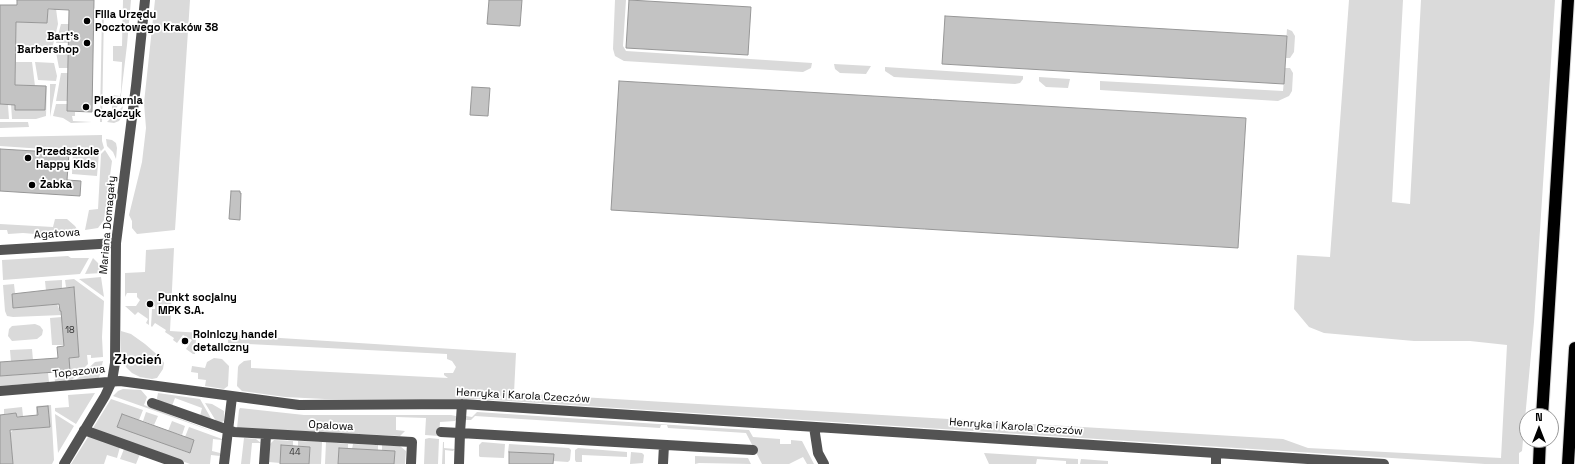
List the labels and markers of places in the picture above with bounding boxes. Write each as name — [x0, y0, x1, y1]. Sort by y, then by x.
place label: Filia Urzędu Pocztowego Kraków 38 — [95, 8, 218, 34]
marker: Filia Urzędu Pocztowego Kraków 38 — [82, 16, 92, 26]
place label: Bart's Barbershop — [17, 30, 79, 56]
marker: Bart's Barbershop — [82, 38, 92, 48]
place label: Piekarnia Czajczyk — [94, 94, 143, 120]
marker: Piekarnia Czajczyk — [81, 102, 91, 112]
place label: Przedszkole Happy Kids — [36, 145, 99, 171]
marker: Przedszkole Happy Kids — [23, 153, 33, 163]
place label: Żabka — [40, 178, 72, 192]
marker: Żabka — [27, 180, 37, 190]
place label: Punkt socjalny MPK S.A. — [158, 291, 237, 317]
marker: Punkt socjalny MPK S.A. — [145, 299, 155, 309]
place label: Rolniczy handel detaliczny — [193, 328, 277, 354]
marker: Rolniczy handel detaliczny — [180, 336, 190, 346]

